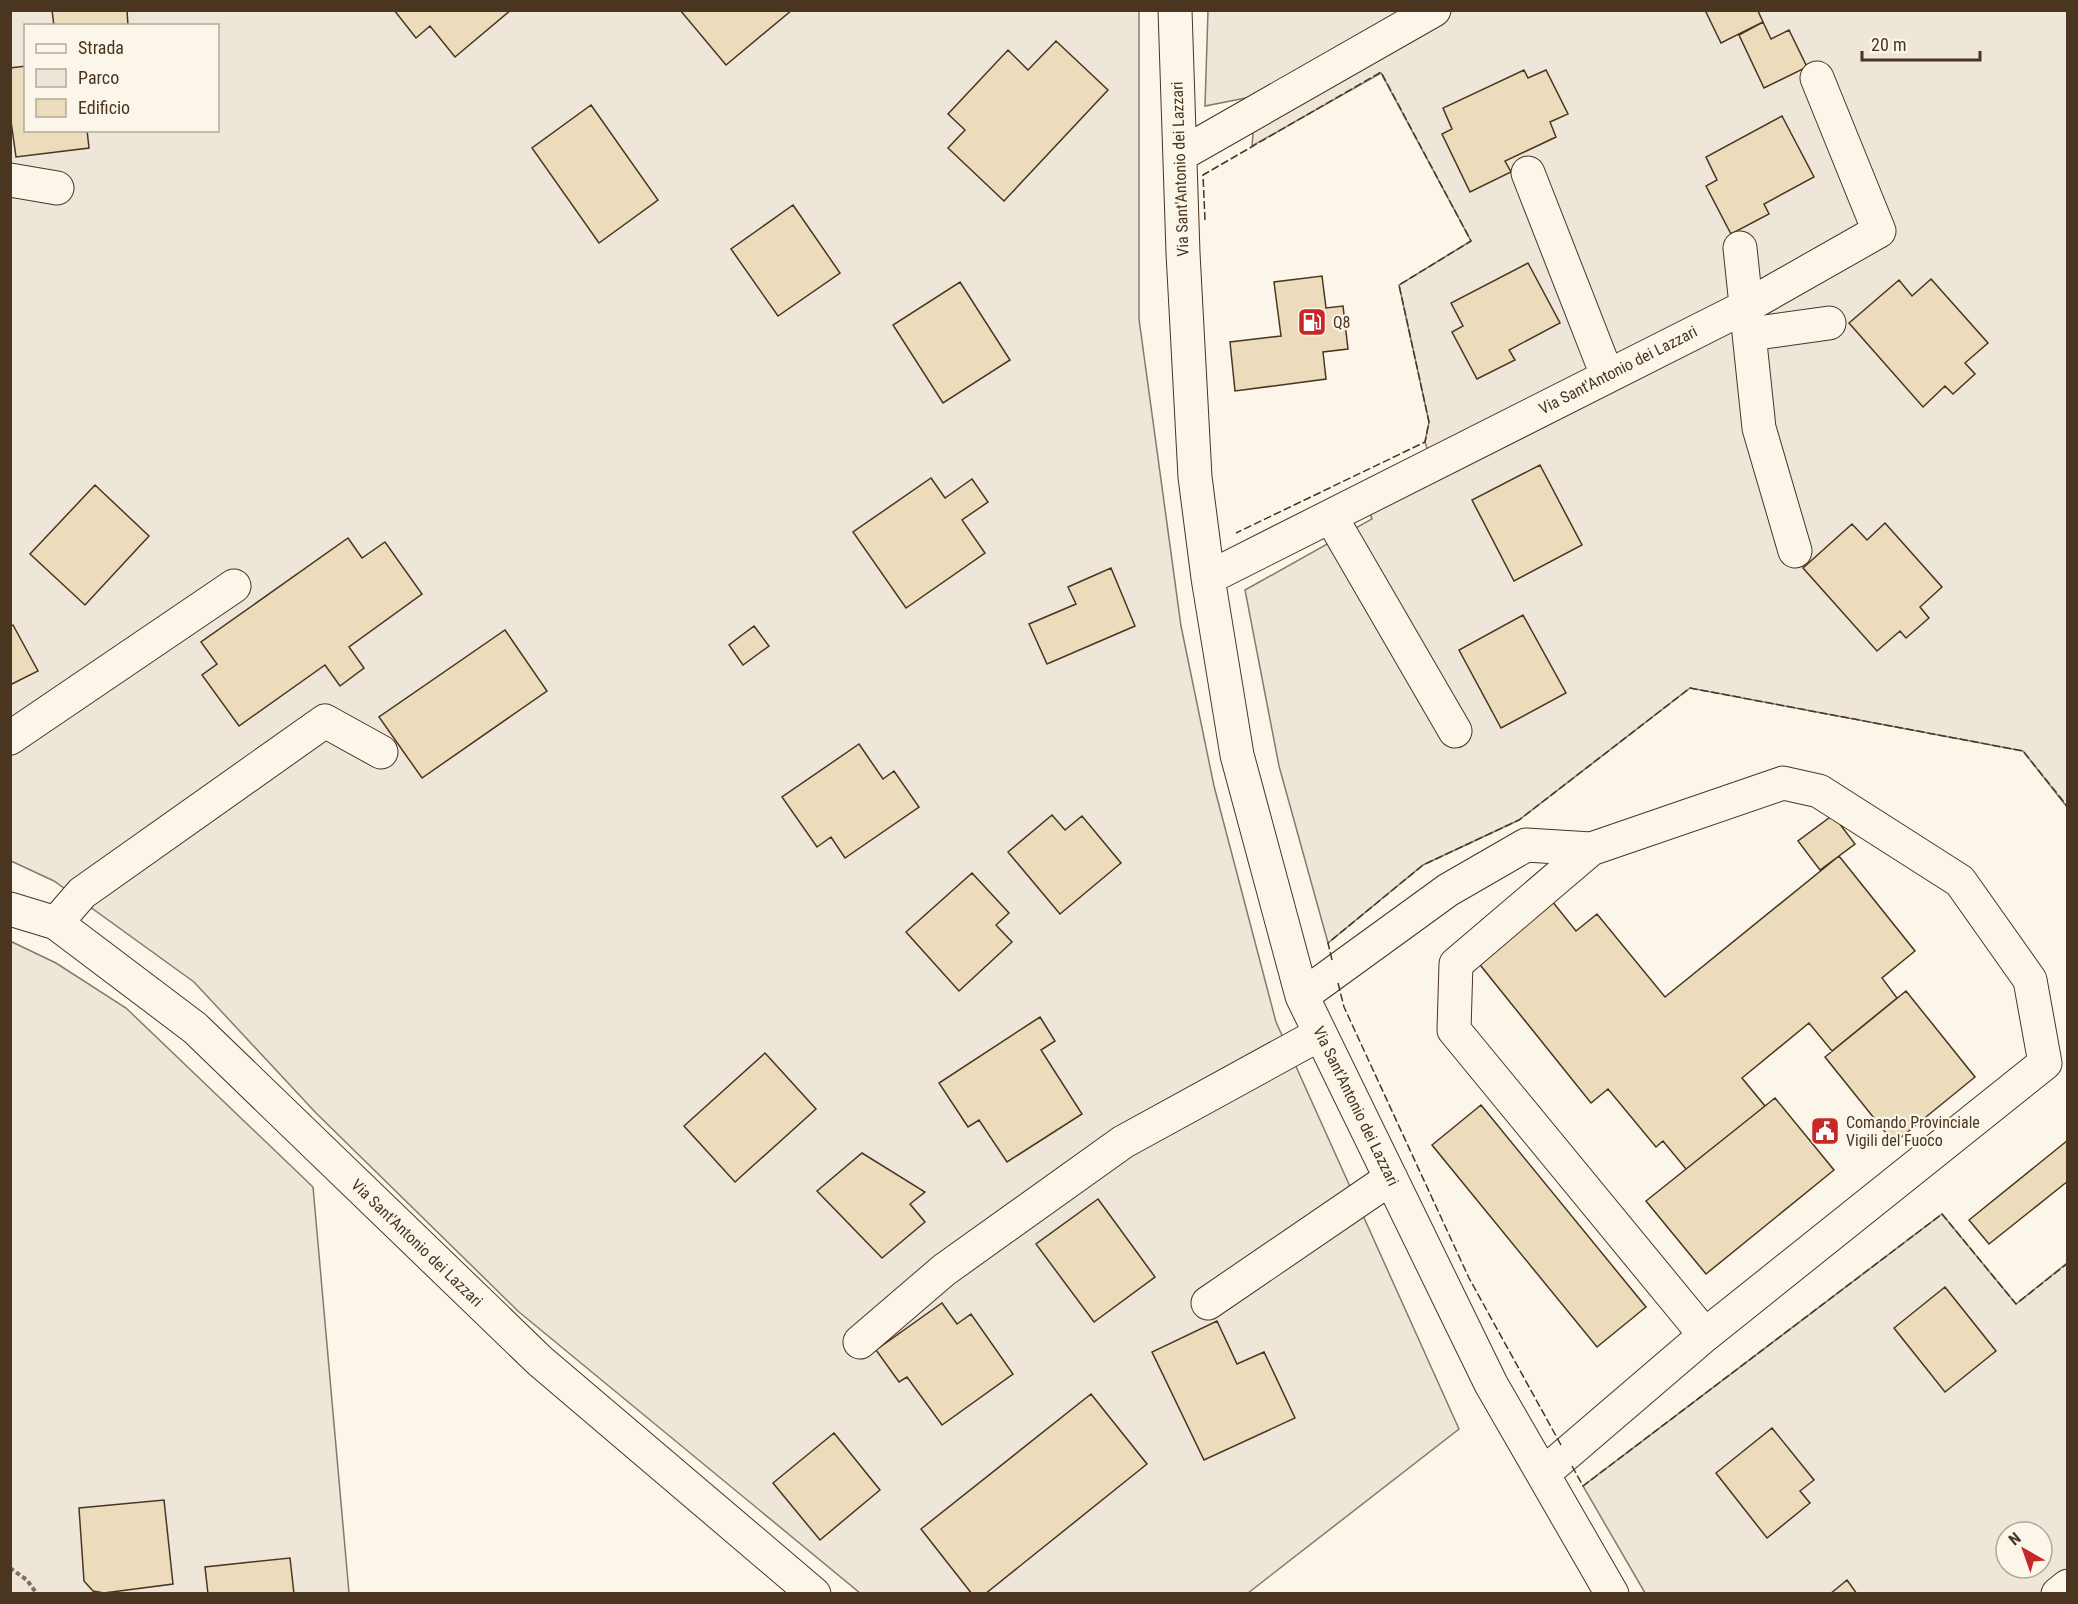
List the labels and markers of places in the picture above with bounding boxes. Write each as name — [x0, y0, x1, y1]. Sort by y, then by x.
fuel station icon: Q8 — [1296, 306, 1328, 338]
place label: Q8 — [1333, 313, 1351, 332]
place label: Comando Provinciale Vigili del Fuoco — [1846, 1113, 1980, 1150]
public building icon: Comando Provinciale Vigili del Fuoco — [1809, 1115, 1841, 1147]

